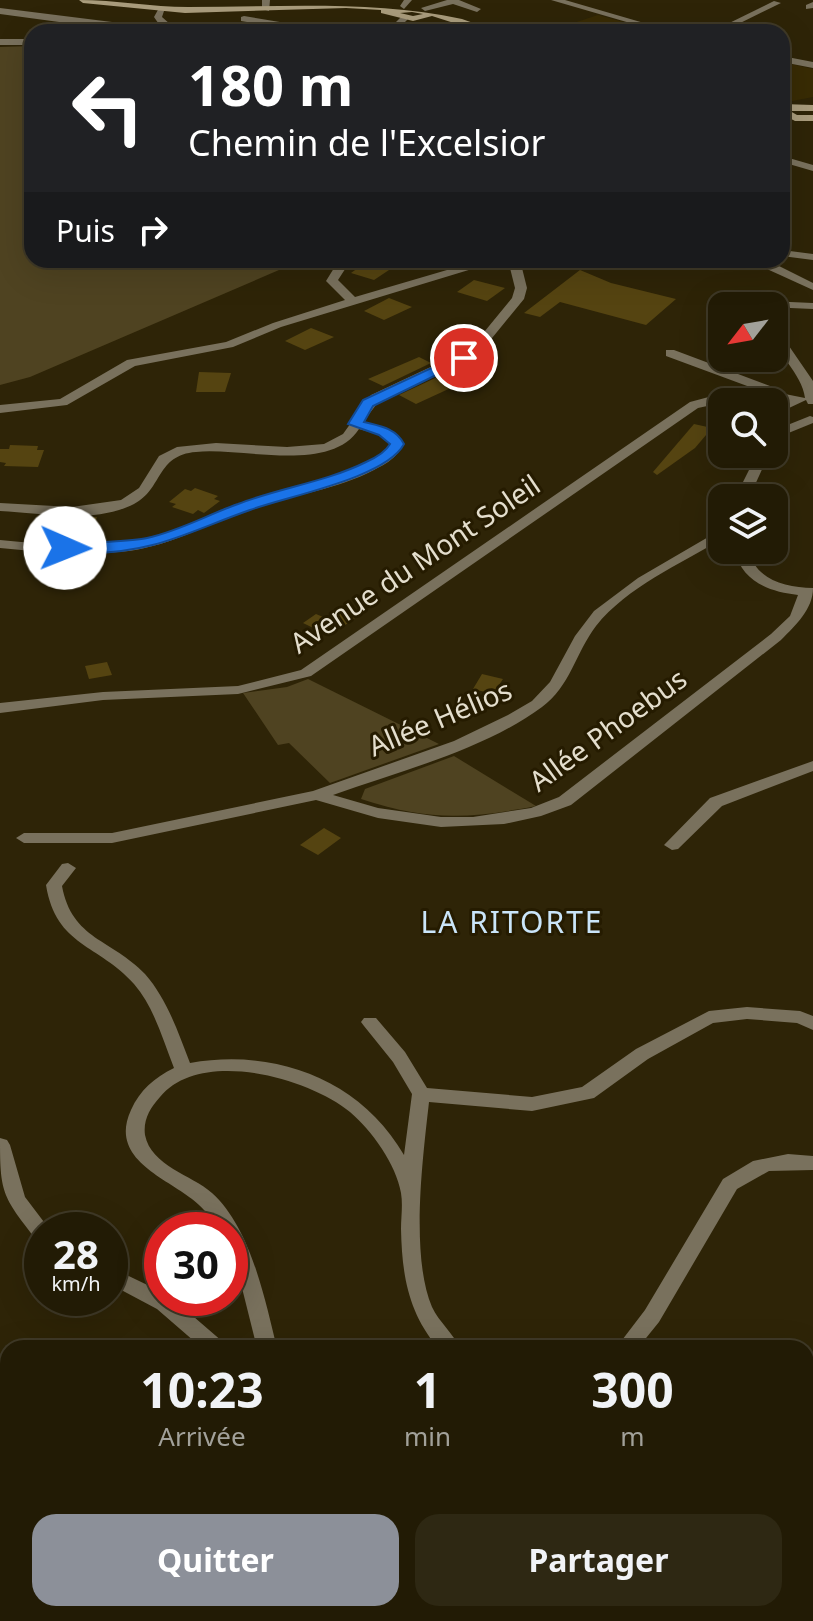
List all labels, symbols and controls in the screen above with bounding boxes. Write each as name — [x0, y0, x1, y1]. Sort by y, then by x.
text: 180 m — [188, 46, 353, 122]
icon: left — [56, 56, 160, 160]
text: Chemin de l'Excelsior — [188, 118, 545, 167]
icon: right — [131, 208, 175, 252]
text: Puis — [56, 210, 115, 251]
north arrow — [708, 292, 788, 372]
map controls — [708, 292, 788, 564]
pin — [430, 324, 498, 392]
icon: arrive — [442, 336, 486, 380]
button: search — [708, 388, 788, 468]
street label: Avenue du Mont Soleil — [282, 465, 547, 661]
button: layers — [708, 484, 788, 564]
position arrow — [23, 506, 107, 590]
street label: Allée Phoebus — [521, 659, 694, 799]
street label: Allée Hélios — [362, 670, 517, 764]
district label: LA RITORTE — [420, 901, 604, 942]
speed limit sign: 30 — [144, 1212, 248, 1316]
text: 28 — [53, 1226, 99, 1281]
text: km/h — [51, 1270, 101, 1297]
text: 10:23 — [140, 1357, 264, 1422]
text: 1 — [414, 1357, 441, 1422]
text: 300 — [591, 1357, 674, 1422]
text: Arrivée — [158, 1418, 246, 1454]
text: min — [404, 1418, 451, 1454]
text: m — [620, 1418, 645, 1454]
button: Quitter — [32, 1514, 399, 1606]
button: Partager — [415, 1514, 782, 1606]

